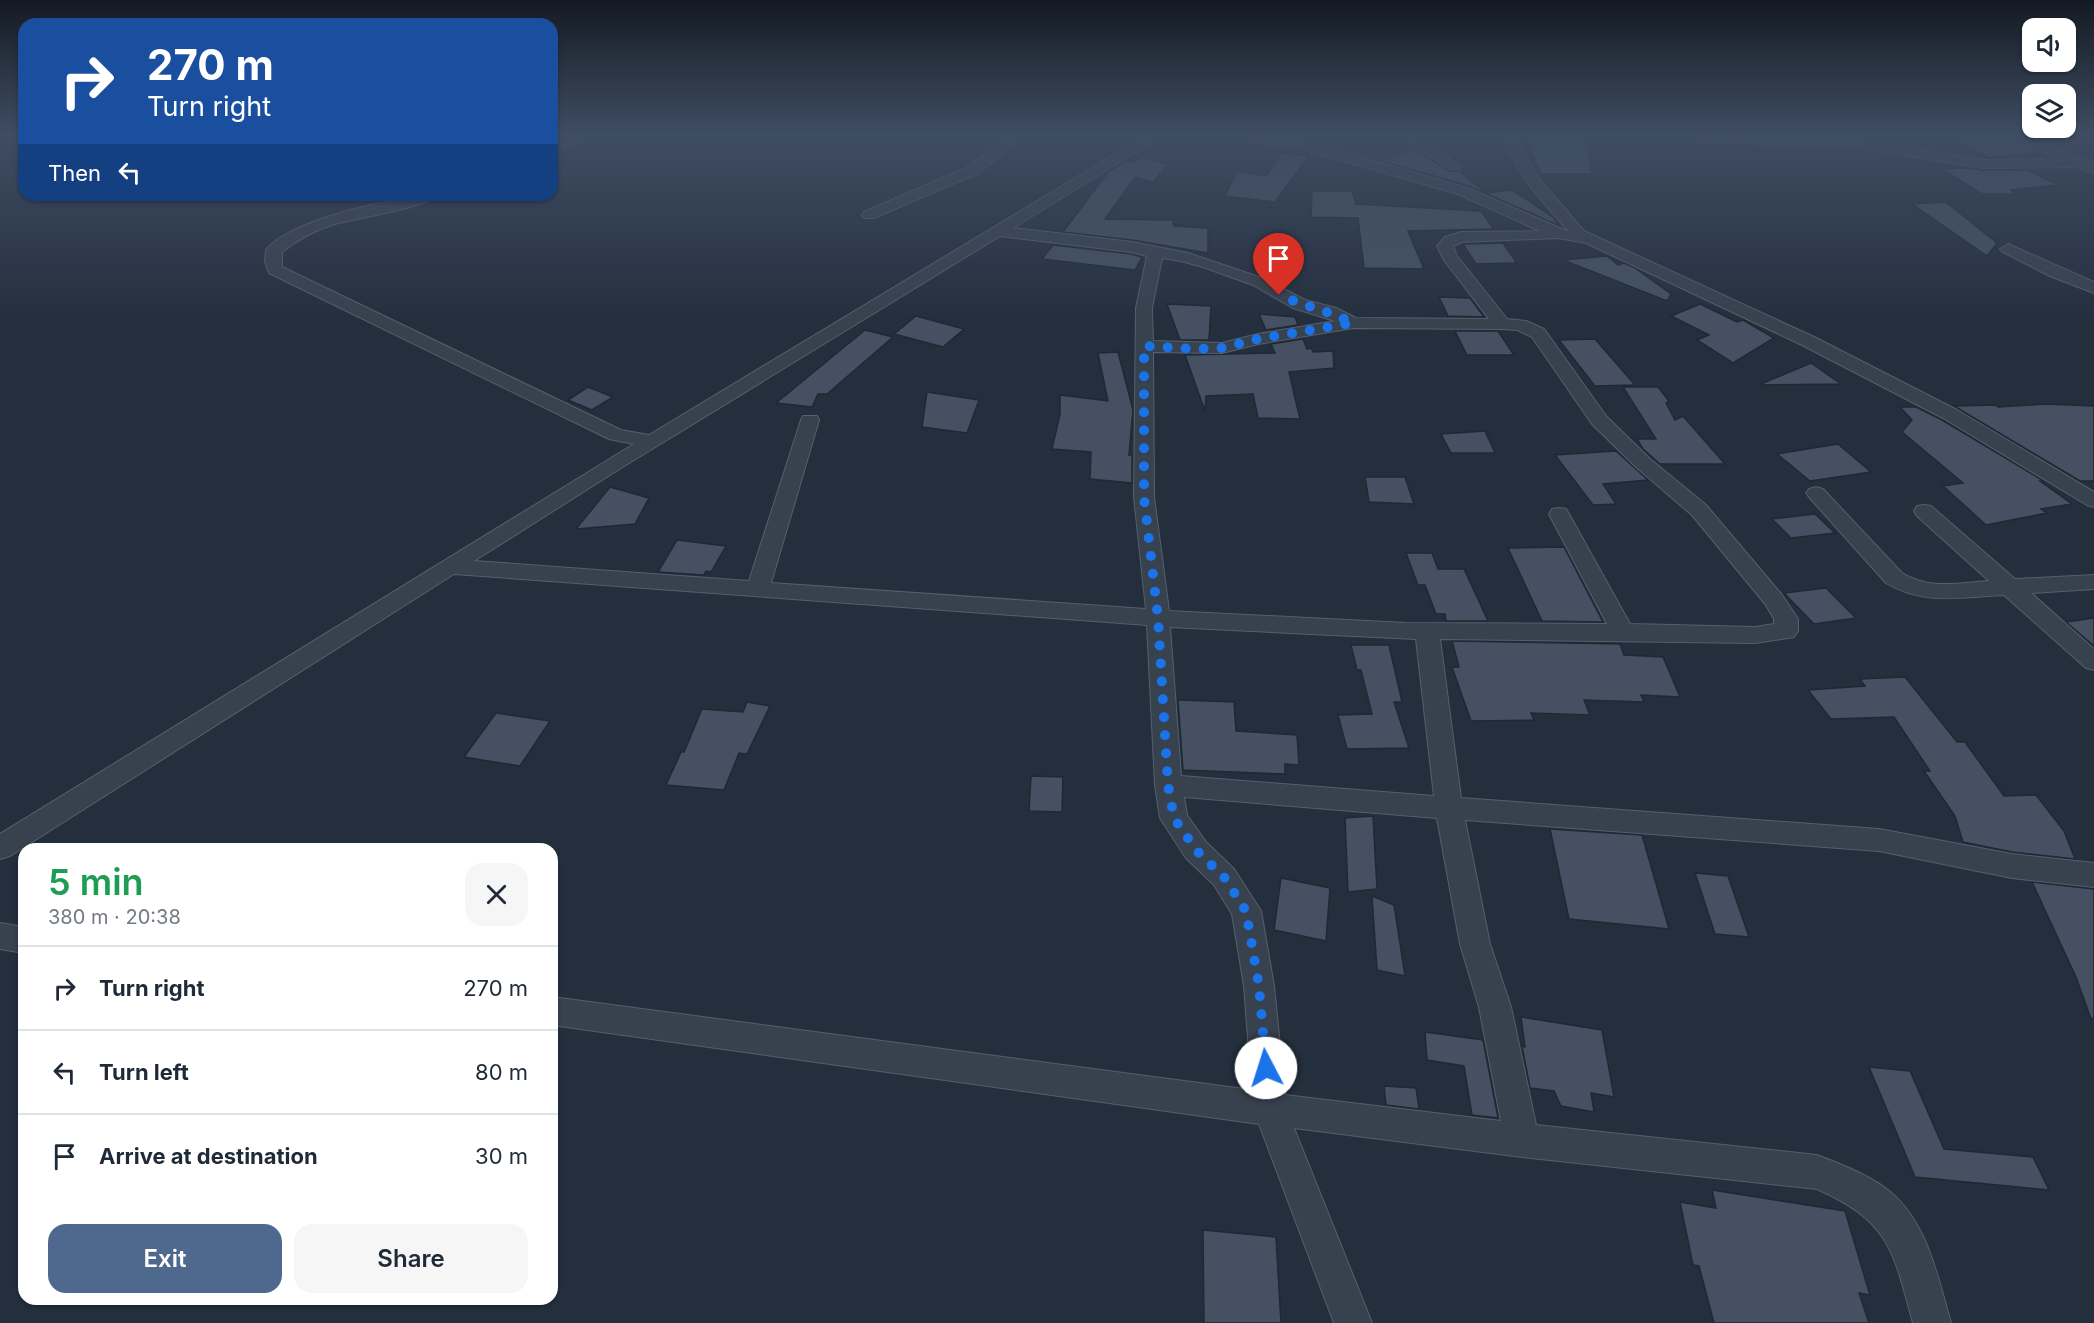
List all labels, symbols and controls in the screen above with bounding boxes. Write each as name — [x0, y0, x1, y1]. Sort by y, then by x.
map controls — [2022, 18, 2076, 138]
button: sound — [2022, 18, 2076, 72]
text: 270 m — [147, 39, 274, 90]
icon: right — [48, 42, 126, 120]
button: layers — [2022, 84, 2076, 138]
text: Turn right — [147, 90, 271, 123]
icon: left — [113, 156, 146, 189]
text: Then — [48, 160, 101, 186]
pin — [1253, 233, 1304, 295]
icon: arrive — [1262, 242, 1295, 275]
text: 5 min — [48, 860, 144, 904]
button: close — [465, 863, 528, 926]
text: 380 m · 20:38 — [48, 905, 181, 929]
icon: right — [48, 972, 81, 1005]
text: Turn right — [99, 975, 205, 1001]
text: 270 m — [463, 975, 528, 1001]
position arrow — [1234, 1036, 1298, 1100]
icon: left — [48, 1056, 81, 1089]
text: Turn left — [99, 1059, 189, 1085]
text: 80 m — [475, 1059, 528, 1085]
icon: arrive — [48, 1140, 81, 1173]
text: Arrive at destination — [99, 1143, 318, 1169]
text: 30 m — [475, 1143, 528, 1169]
button: Exit — [48, 1224, 282, 1293]
button: Share — [294, 1224, 528, 1293]

